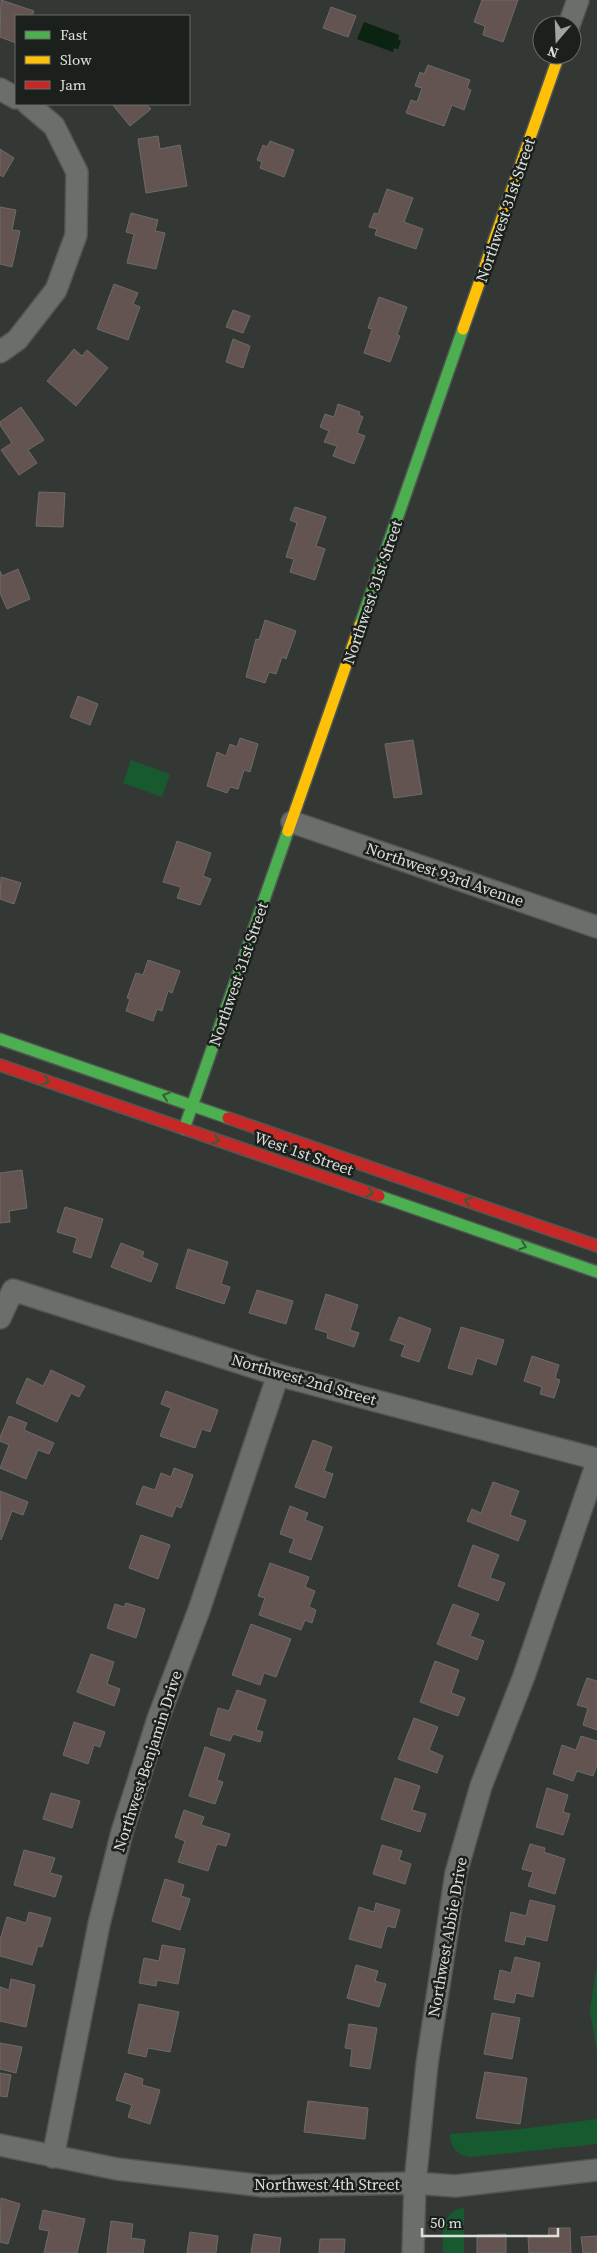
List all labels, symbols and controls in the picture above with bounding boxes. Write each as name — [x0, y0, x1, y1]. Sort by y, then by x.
legend — [15, 15, 190, 105]
north arrow — [532, 15, 582, 65]
text: Fast — [60, 24, 87, 45]
text: N — [545, 41, 561, 63]
text: Slow — [60, 49, 92, 70]
text: Jam — [59, 74, 87, 95]
street label: Northwest 31st Street — [470, 134, 540, 285]
street label: Northwest 31st Street — [337, 516, 407, 667]
street label: Northwest 93rd Avenue — [363, 837, 527, 911]
street label: Northwest 31st Street — [203, 898, 273, 1049]
one-way arrow — [41, 1075, 50, 1085]
one-way arrow — [162, 1092, 171, 1102]
street label: West 1st Street — [251, 1126, 357, 1181]
one-way arrow — [211, 1134, 220, 1144]
one-way arrow — [365, 1187, 373, 1197]
one-way arrow — [464, 1197, 473, 1207]
one-way arrow — [518, 1240, 527, 1250]
street label: Northwest 2nd Street — [229, 1348, 380, 1410]
street label: Northwest Benjamin Drive — [107, 1668, 187, 1854]
street label: Northwest Abbie Drive — [422, 1855, 472, 2019]
street label: Northwest 4th Street — [254, 2173, 401, 2195]
scale bar — [422, 2206, 558, 2238]
text: 50 m — [430, 2212, 462, 2233]

